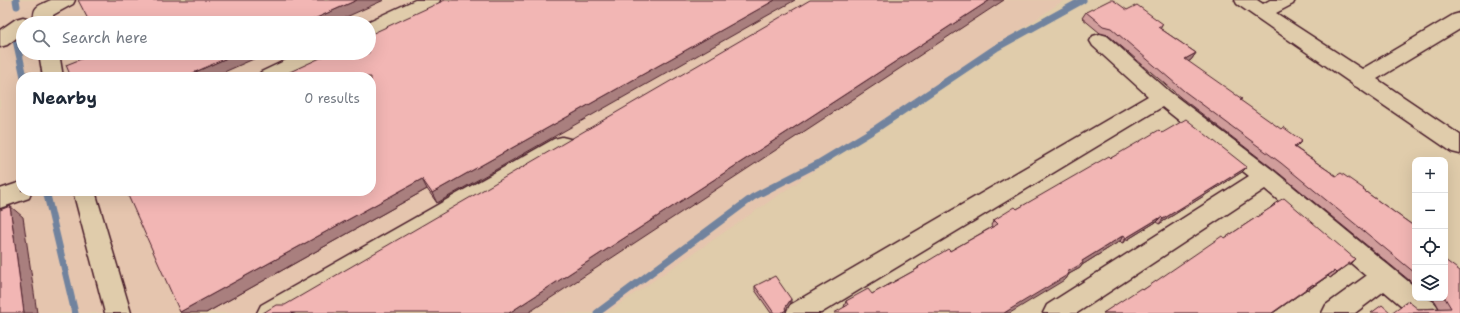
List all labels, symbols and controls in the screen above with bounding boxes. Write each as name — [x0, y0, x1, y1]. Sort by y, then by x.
search box — [16, 16, 376, 60]
icon: search — [30, 27, 52, 49]
text: Search here — [62, 28, 148, 48]
text: Nearby — [32, 87, 97, 109]
text: 0 results — [304, 90, 360, 107]
map controls — [1412, 157, 1448, 301]
button: + — [1412, 157, 1448, 193]
button: − — [1412, 193, 1448, 229]
button: locate — [1412, 229, 1448, 265]
button: layers — [1412, 265, 1448, 301]

